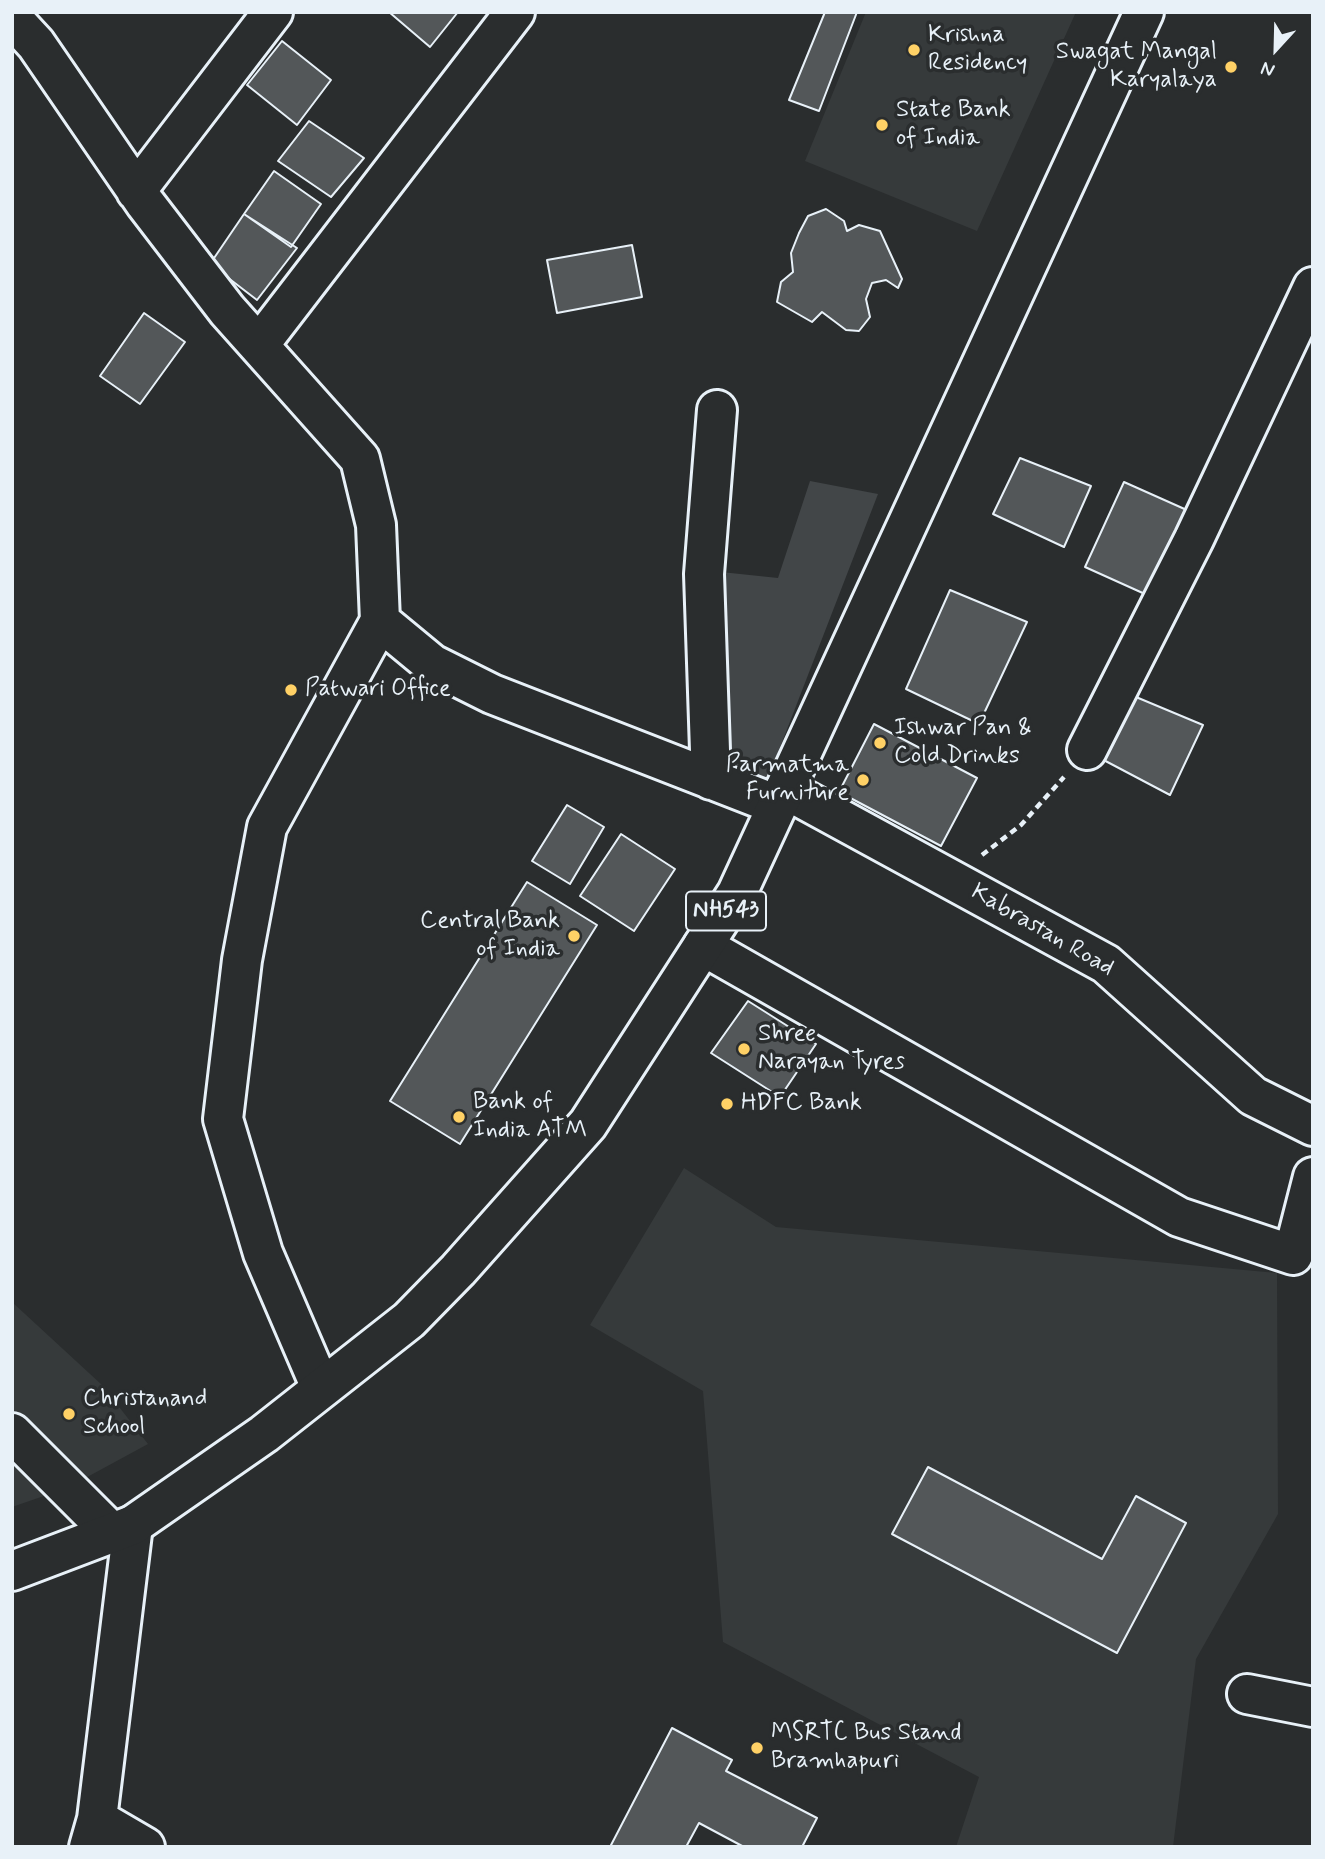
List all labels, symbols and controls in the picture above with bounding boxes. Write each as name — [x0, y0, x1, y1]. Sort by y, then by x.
north arrow — [1241, 14, 1311, 84]
place label: Krishna Residency — [928, 22, 1027, 78]
place label: Swagat Mangal Karyalaya — [1056, 39, 1217, 95]
marker: Krishna Residency — [906, 42, 922, 58]
text: N — [1257, 55, 1278, 83]
marker: Swagat Mangal Karyalaya — [1223, 59, 1239, 75]
place label: State Bank of India — [896, 97, 1011, 153]
marker: State Bank of India — [874, 117, 890, 133]
place label: Patwari Office — [305, 676, 451, 704]
marker: Patwari Office — [283, 682, 299, 698]
place label: Ishwar Pan & Cold Drinks — [894, 715, 1032, 771]
marker: Ishwar Pan & Cold Drinks — [872, 735, 888, 751]
place label: Parmatma Furniture — [726, 752, 849, 808]
marker: Parmatma Furniture — [855, 772, 871, 788]
street label: Kabrastan Road — [965, 878, 1119, 984]
road number: NH543 — [686, 891, 766, 930]
place label: Central Bank of India — [420, 908, 560, 964]
marker: Central Bank of India — [566, 928, 582, 944]
place label: Shree Narayan Tyres — [758, 1021, 905, 1077]
marker: Shree Narayan Tyres — [736, 1041, 752, 1057]
place label: Bank of India ATM — [473, 1089, 587, 1145]
place label: HDFC Bank — [741, 1090, 862, 1118]
marker: HDFC Bank — [719, 1096, 735, 1112]
marker: Bank of India ATM — [451, 1109, 467, 1125]
place label: Christanand School — [83, 1386, 207, 1442]
marker: Christanand School — [61, 1406, 77, 1422]
place label: MSRTC Bus Stand Bramhapuri — [771, 1720, 962, 1776]
marker: MSRTC Bus Stand Bramhapuri — [749, 1740, 765, 1756]

